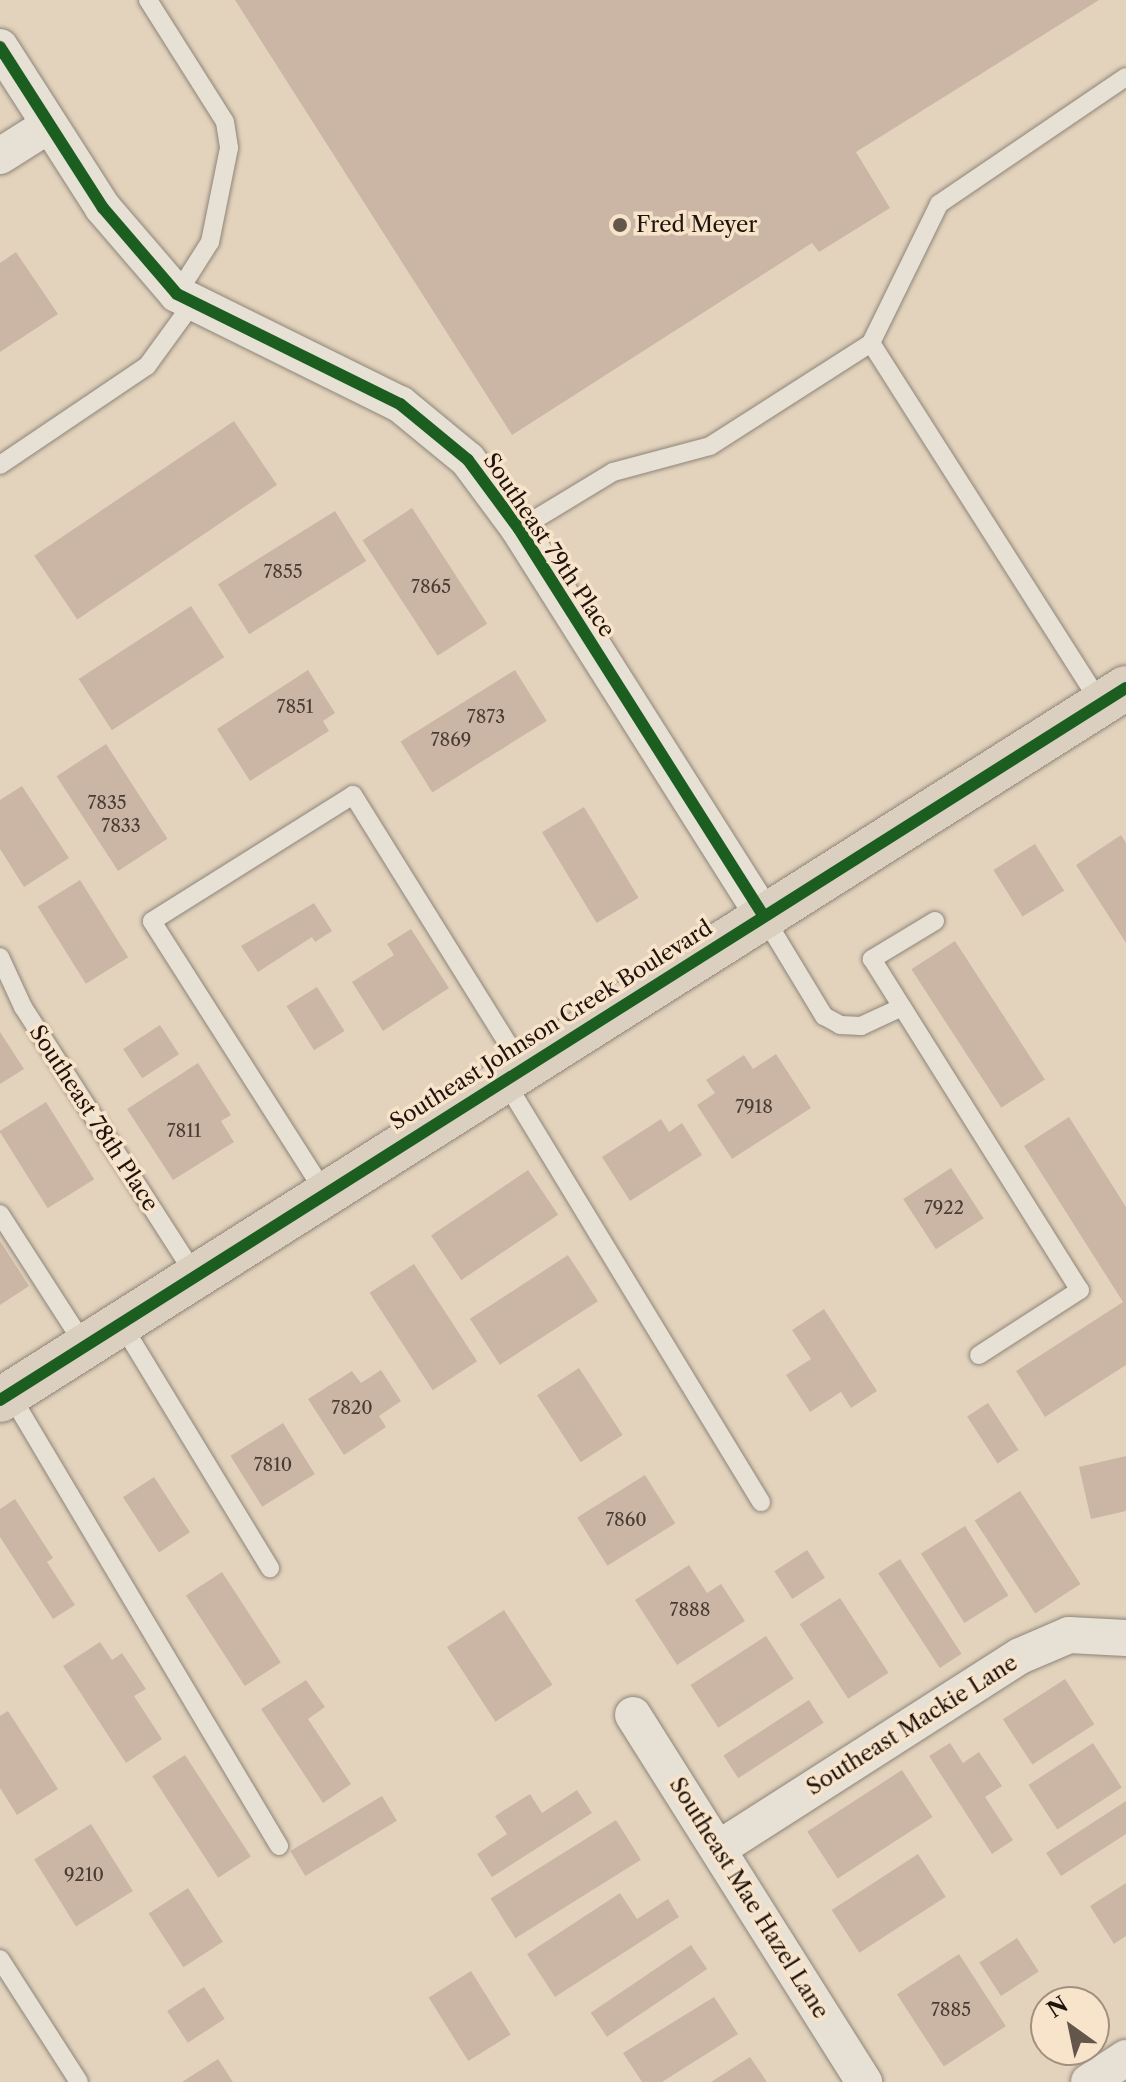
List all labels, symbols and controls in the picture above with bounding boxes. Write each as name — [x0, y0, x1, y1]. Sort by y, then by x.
place label: Fred Meyer — [636, 212, 758, 238]
marker: Fred Meyer — [611, 216, 629, 234]
street label: Southeast 79th Place — [478, 448, 620, 642]
house number: 7855 — [263, 561, 303, 583]
house number: 7865 — [411, 576, 451, 598]
house number: 7851 — [277, 696, 313, 718]
house number: 7873 — [467, 706, 505, 728]
house number: 7869 — [431, 729, 471, 751]
house number: 7835 — [87, 792, 127, 814]
house number: 7833 — [101, 815, 141, 837]
street label: Southeast Johnson Creek Boulevard — [385, 914, 717, 1136]
street label: Southeast 78th Place — [24, 1020, 164, 1216]
house number: 7918 — [735, 1096, 773, 1118]
house number: 7811 — [167, 1120, 201, 1142]
house number: 7922 — [924, 1197, 964, 1219]
house number: 7820 — [331, 1397, 373, 1419]
house number: 7810 — [254, 1454, 292, 1476]
house number: 7860 — [605, 1509, 647, 1531]
house number: 7888 — [670, 1599, 710, 1621]
street label: Southeast Mackie Lane — [802, 1649, 1022, 1801]
street label: Southeast Mae Hazel Lane — [664, 1773, 834, 2023]
house number: 9210 — [64, 1864, 104, 1886]
north arrow — [1030, 1986, 1110, 2066]
text: N — [1042, 1991, 1073, 2024]
house number: 7885 — [931, 1999, 971, 2021]

